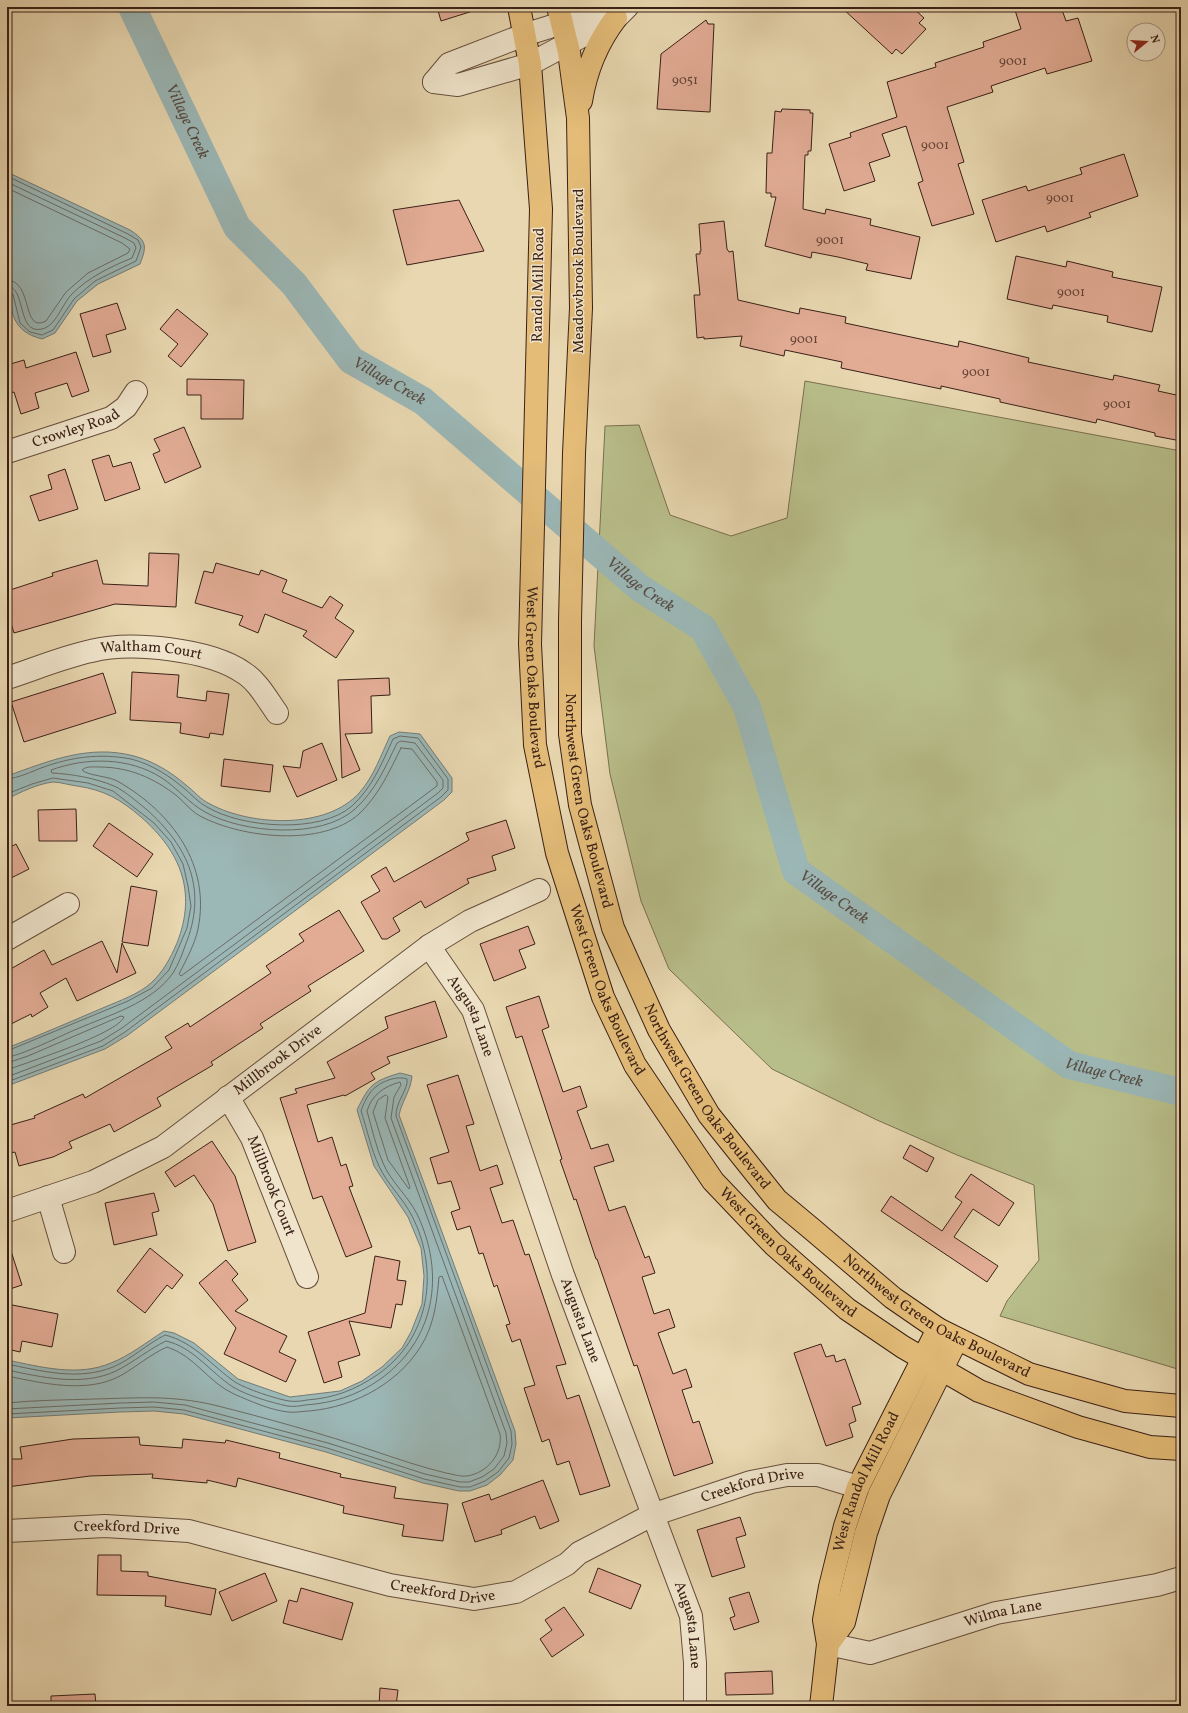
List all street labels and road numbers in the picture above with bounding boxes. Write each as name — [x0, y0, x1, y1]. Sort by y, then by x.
street label: Meadowbrook Boulevard — [569, 189, 590, 354]
street label: Randol Mill Road — [527, 227, 551, 343]
street label: Crowley Road — [30, 404, 125, 454]
street label: West Green Oaks Boulevard — [519, 586, 550, 770]
street label: Waltham Court — [99, 636, 204, 666]
street label: Northwest Green Oaks Boulevard — [559, 693, 618, 911]
street label: West Green Oaks Boulevard — [564, 902, 650, 1080]
street label: Augusta Lane — [442, 971, 499, 1060]
street label: Northwest Green Oaks Boulevard — [638, 1000, 775, 1194]
street label: Millbrook Drive — [229, 1020, 326, 1100]
street label: Millbrook Court — [242, 1132, 300, 1239]
street label: West Green Oaks Boulevard — [714, 1183, 861, 1323]
street label: Northwest Green Oaks Boulevard — [838, 1249, 1034, 1383]
street label: Augusta Lane — [555, 1275, 606, 1366]
street label: West Randol Mill Road — [828, 1408, 905, 1554]
street label: Creekford Drive — [698, 1464, 804, 1509]
street label: Creekford Drive — [73, 1515, 180, 1541]
street label: Creekford Drive — [389, 1575, 497, 1610]
street label: Augusta Lane — [668, 1578, 706, 1669]
street label: Wilma Lane — [962, 1595, 1044, 1633]

